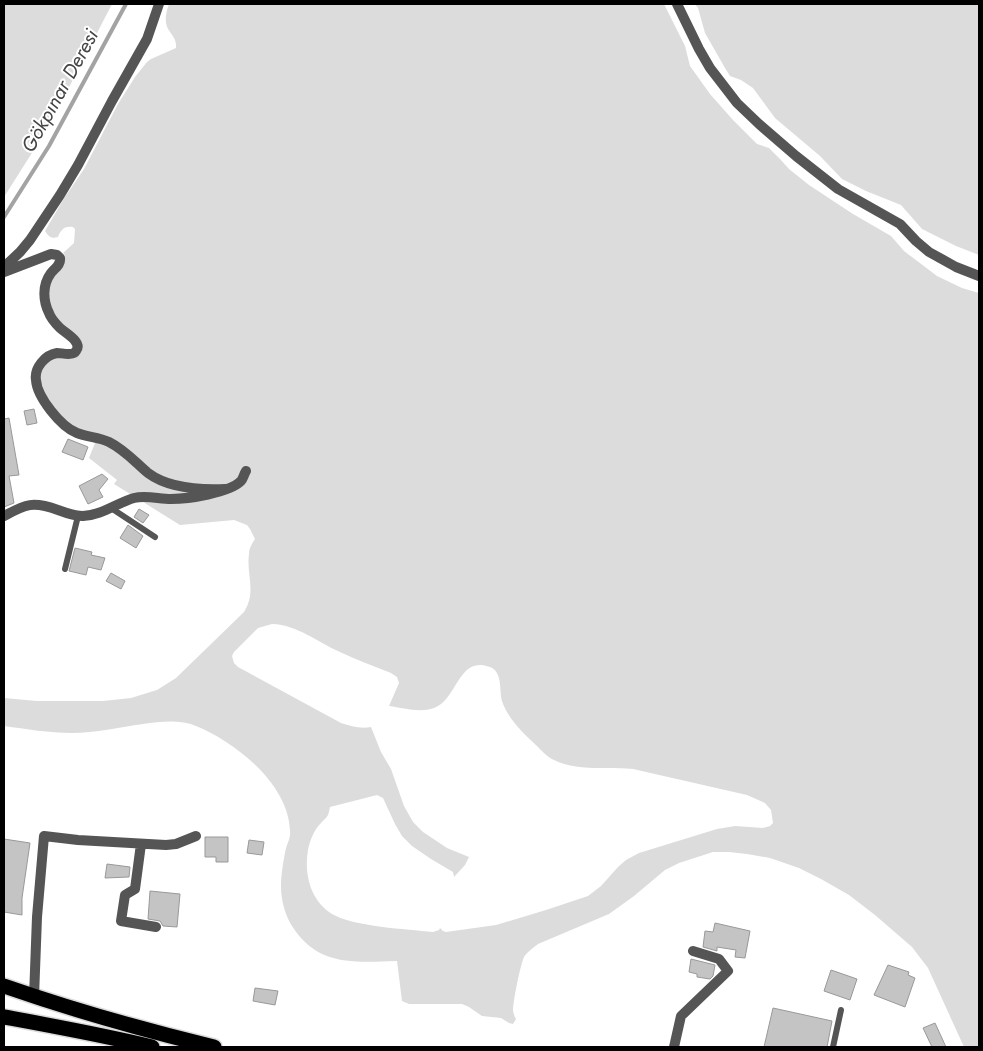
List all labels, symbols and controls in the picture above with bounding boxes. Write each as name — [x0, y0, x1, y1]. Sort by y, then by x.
water label: Gökpınar Deresi — [14, 23, 106, 158]

